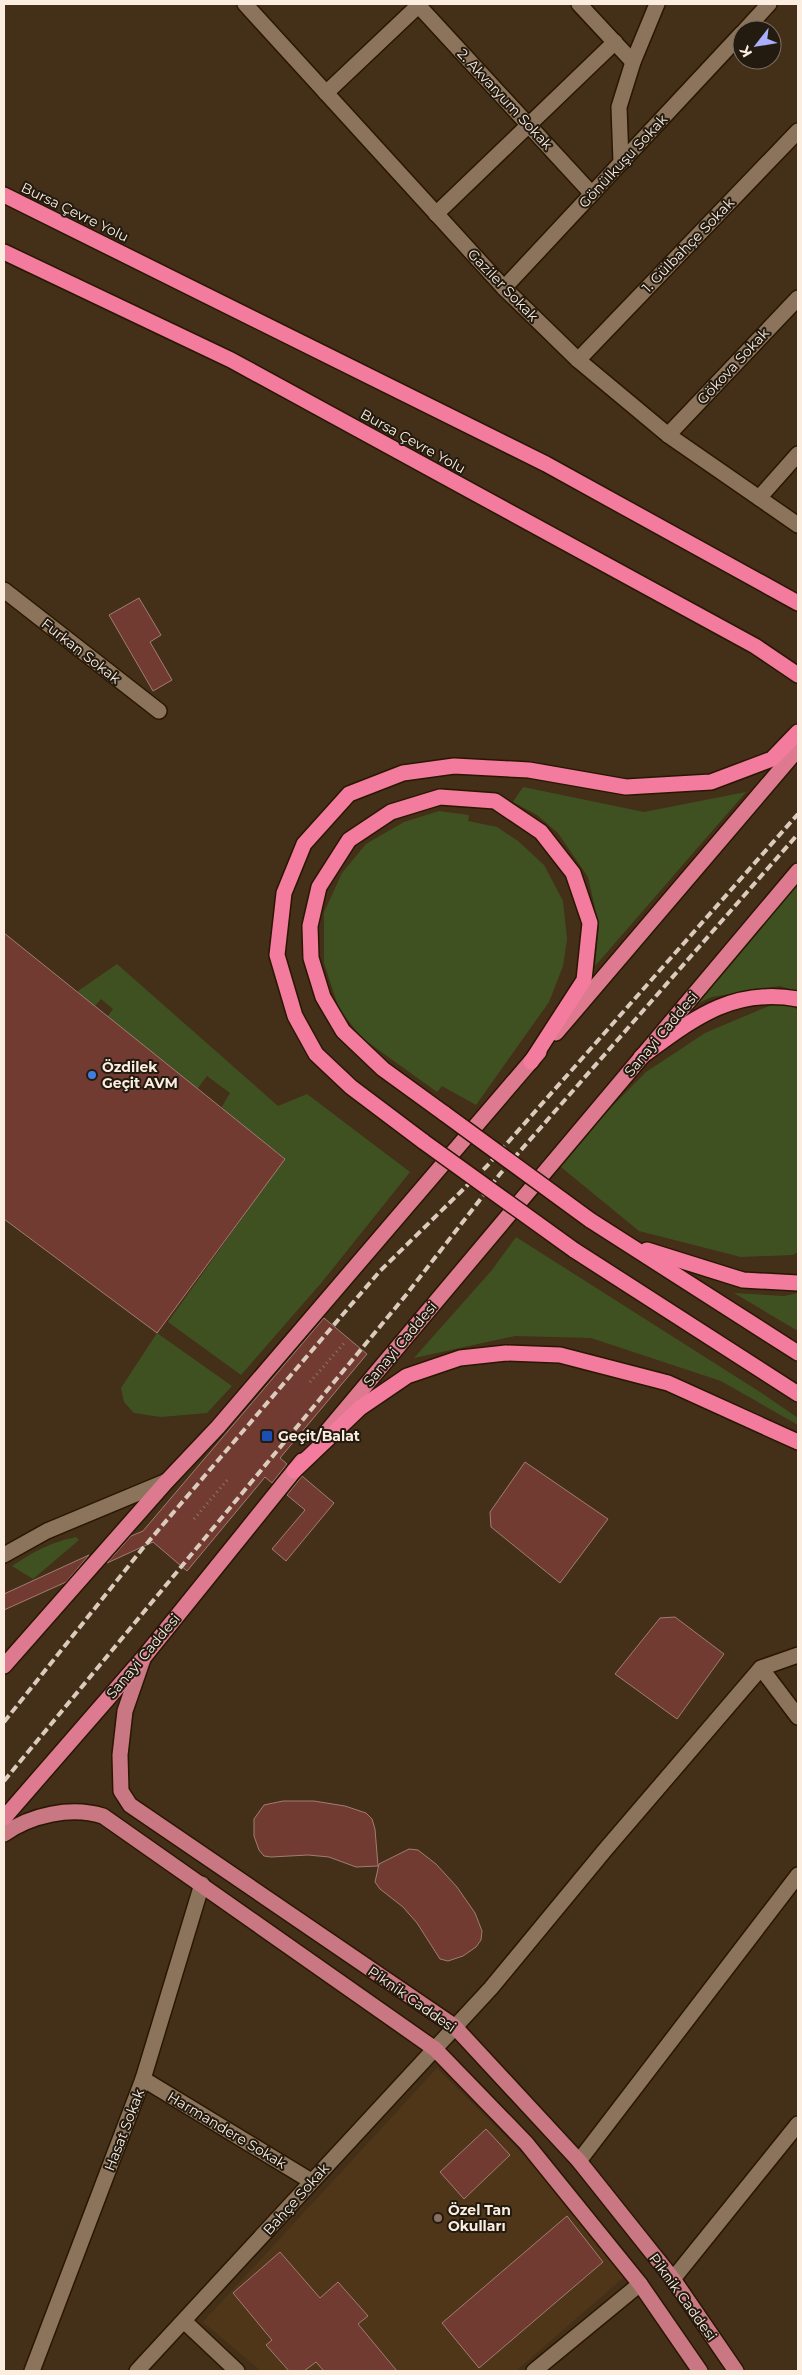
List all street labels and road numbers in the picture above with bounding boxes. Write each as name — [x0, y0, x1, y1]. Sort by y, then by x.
street label: 2. Akvaryum Sokak — [454, 45, 557, 154]
street label: Gönülkuşu Sokak — [575, 110, 672, 212]
street label: Bursa Çevre Yolu — [18, 178, 132, 246]
street label: 1. Gülbahçe Sokak — [638, 193, 738, 296]
street label: Gaziler Sokak — [464, 245, 542, 325]
street label: Gökova Sokak — [693, 324, 773, 408]
street label: Bursa Çevre Yolu — [357, 405, 469, 477]
street label: Furkan Sokak — [38, 615, 125, 688]
street label: Sanayi Caddesi — [620, 988, 702, 1080]
street label: Sanayi Caddesi — [359, 1298, 441, 1390]
street label: Sanayi Caddesi — [102, 1610, 184, 1702]
street label: Piknik Caddesi — [364, 1962, 460, 2036]
street label: Hasat Sokak — [100, 2086, 148, 2174]
street label: Harmandere Sokak — [164, 2087, 290, 2173]
street label: Bahçe Sokak — [259, 2159, 333, 2239]
street label: Piknik Caddesi — [645, 2250, 721, 2344]

